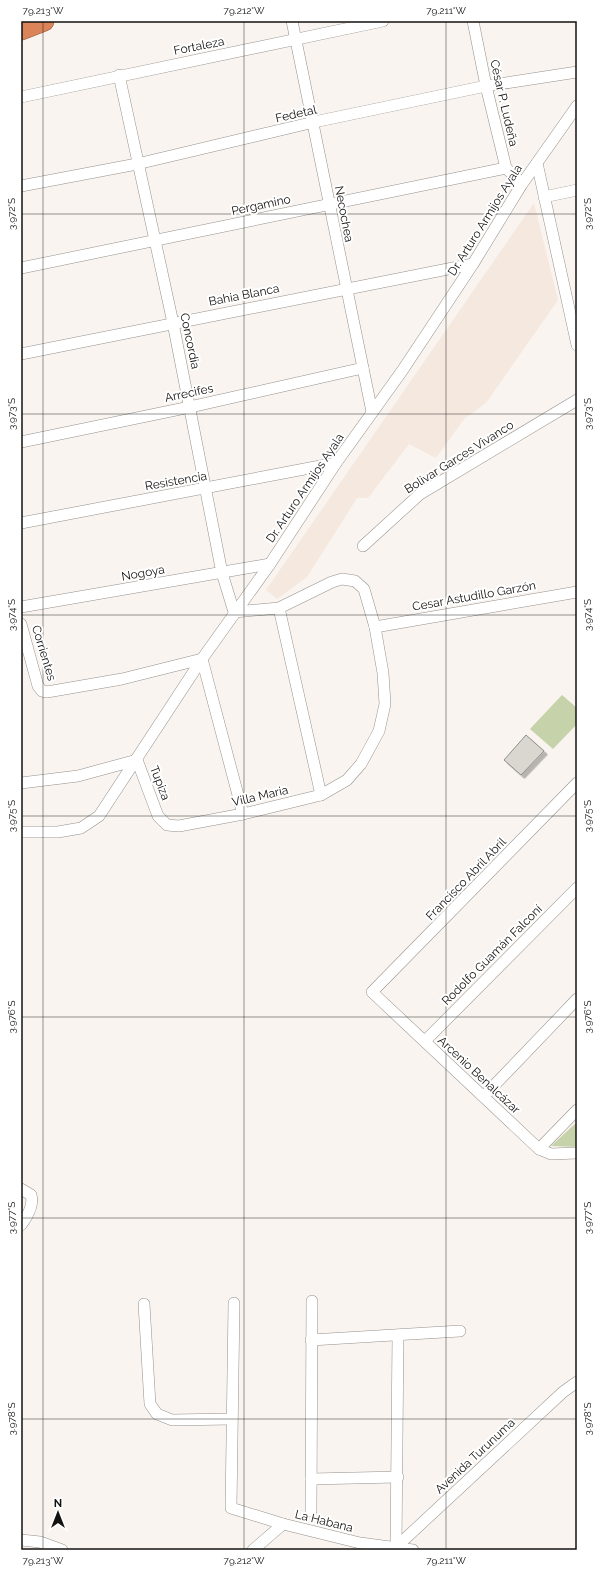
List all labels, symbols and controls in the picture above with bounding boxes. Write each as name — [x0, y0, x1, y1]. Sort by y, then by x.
text: 79.213°W — [23, 5, 64, 16]
text: 79.212°W — [224, 5, 265, 16]
text: 79.211°W — [426, 5, 466, 16]
street label: Fortaleza — [173, 34, 225, 58]
street label: César P. Ludeña — [487, 58, 521, 148]
street label: Fedetal — [274, 102, 319, 126]
street label: Dr. Arturo Armijos Ayala — [445, 162, 525, 278]
street label: Necochea — [332, 185, 356, 243]
street label: Pergamino — [230, 192, 292, 218]
text: 3.972°S — [6, 198, 17, 230]
text: 3.972°S — [582, 198, 593, 230]
street label: Bahia Blanca — [207, 281, 281, 309]
street label: Concordia — [177, 312, 203, 370]
street label: Arrecifes — [163, 381, 215, 405]
text: 3.973°S — [6, 398, 17, 430]
text: 3.973°S — [582, 398, 593, 430]
street label: Bolivar Garces Vivanco — [402, 418, 516, 496]
street label: Dr. Arturo Armijos Ayala — [263, 431, 347, 545]
street label: Resistencia — [144, 469, 208, 493]
street label: Nogoya — [120, 562, 166, 584]
street label: Cesar Astudillo Garzón — [411, 578, 537, 614]
text: 3.974°S — [6, 599, 17, 631]
text: 3.974°S — [582, 599, 593, 631]
street label: Corrientes — [29, 624, 59, 683]
street label: Tupiza — [147, 764, 173, 802]
street label: Villa Maria — [231, 783, 289, 809]
text: 3.975°S — [6, 800, 17, 832]
text: 3.975°S — [582, 800, 593, 832]
street label: Francisco Abril Abril — [423, 834, 509, 923]
street label: Rodolfo Guamán Falconí — [439, 902, 545, 1008]
text: 3.976°S — [6, 1000, 17, 1034]
text: 3.976°S — [582, 1000, 593, 1034]
street label: Arcenio Benalcázar — [435, 1033, 524, 1117]
text: 3.977°S — [6, 1202, 17, 1234]
text: 3.977°S — [582, 1202, 593, 1234]
text: 3.978°S — [6, 1402, 17, 1436]
text: 3.978°S — [582, 1402, 593, 1436]
street label: Avenida Turunuma — [432, 1416, 518, 1496]
north arrow — [38, 1493, 78, 1533]
text: N — [54, 1497, 62, 1510]
street label: La Habana — [293, 1507, 355, 1535]
text: 79.213°W — [23, 1555, 64, 1566]
text: 79.212°W — [224, 1555, 265, 1566]
text: 79.211°W — [426, 1555, 466, 1566]

